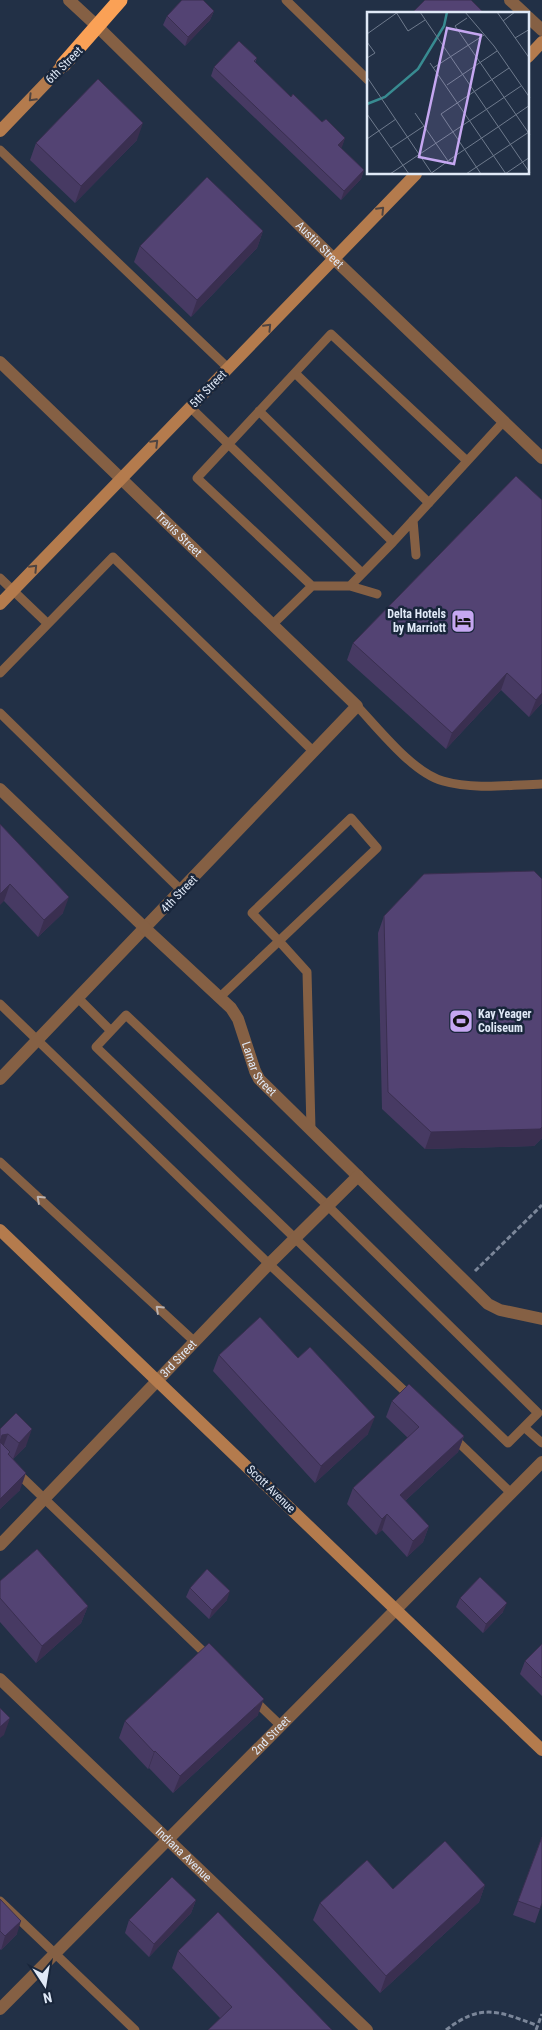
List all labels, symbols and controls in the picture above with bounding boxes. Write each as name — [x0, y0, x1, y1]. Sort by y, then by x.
inset map — [367, 12, 530, 175]
street label: 6th Street — [43, 43, 86, 86]
one-way arrow — [29, 92, 38, 101]
one-way arrow — [375, 207, 384, 216]
street label: Austin Street — [293, 218, 347, 272]
one-way arrow — [262, 323, 271, 332]
street label: 5th Street — [187, 367, 229, 410]
one-way arrow — [149, 440, 158, 449]
street label: Travis Street — [152, 508, 205, 560]
one-way arrow — [28, 565, 37, 574]
place label: Delta Hotels by Marriott — [387, 607, 447, 635]
hotel icon: Delta Hotels by Marriott — [450, 608, 476, 634]
street label: 4th Street — [158, 872, 200, 915]
place label: Kay Yeager Coliseum — [478, 1007, 532, 1035]
sports icon: Kay Yeager Coliseum — [448, 1008, 474, 1034]
street label: Lamar Street — [239, 1040, 279, 1099]
one-way arrow — [36, 1196, 45, 1205]
one-way arrow — [156, 1306, 165, 1315]
street label: 3rd Street — [157, 1337, 200, 1380]
street label: Scott Avenue — [244, 1462, 298, 1516]
street label: 2nd Street — [249, 1713, 293, 1758]
street label: Indiana Avenue — [153, 1825, 215, 1885]
north arrow — [20, 1960, 70, 2010]
text: N — [42, 1989, 54, 2006]

